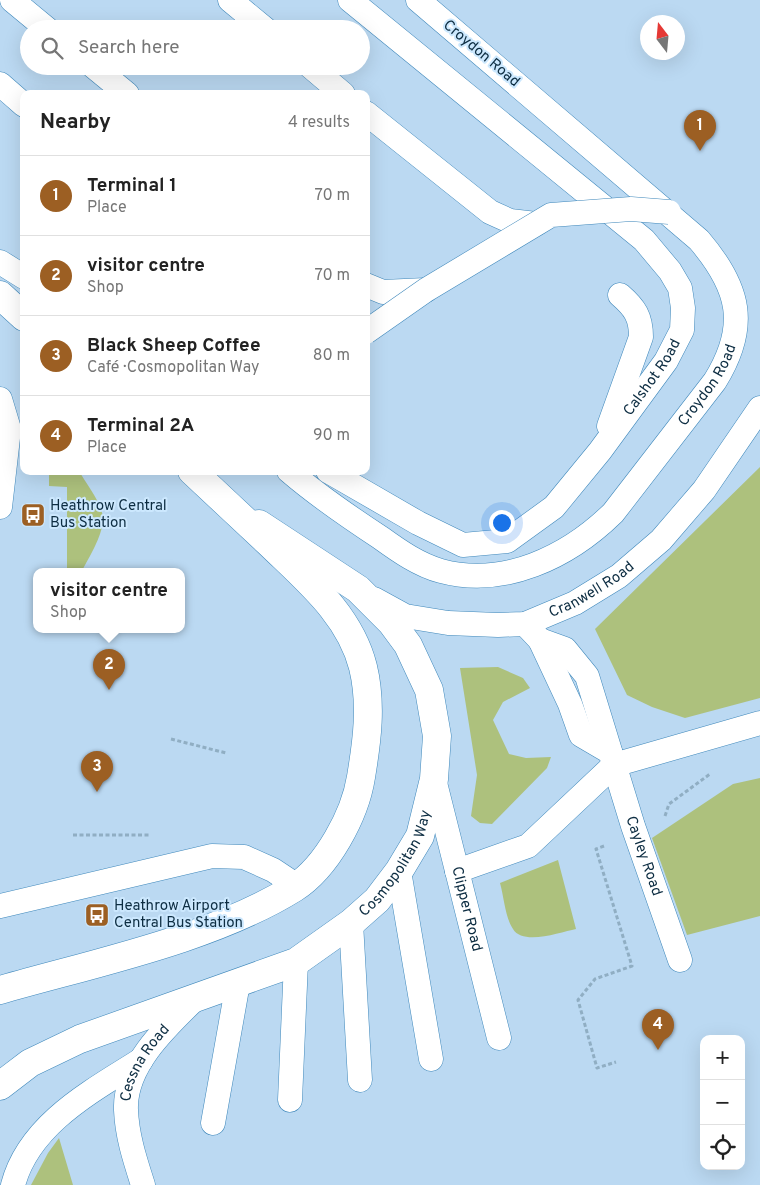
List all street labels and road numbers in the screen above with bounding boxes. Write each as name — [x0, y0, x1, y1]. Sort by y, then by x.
street label: Croydon Road — [439, 16, 523, 92]
street label: Calshot Road — [619, 336, 685, 420]
street label: Croydon Road — [674, 342, 741, 430]
street label: Cranwell Road — [546, 557, 638, 622]
street label: Cosmopolitan Way — [355, 808, 436, 921]
street label: Cayley Road — [621, 814, 666, 899]
street label: Clipper Road — [447, 864, 486, 953]
street label: Cessna Road — [117, 1020, 174, 1103]

